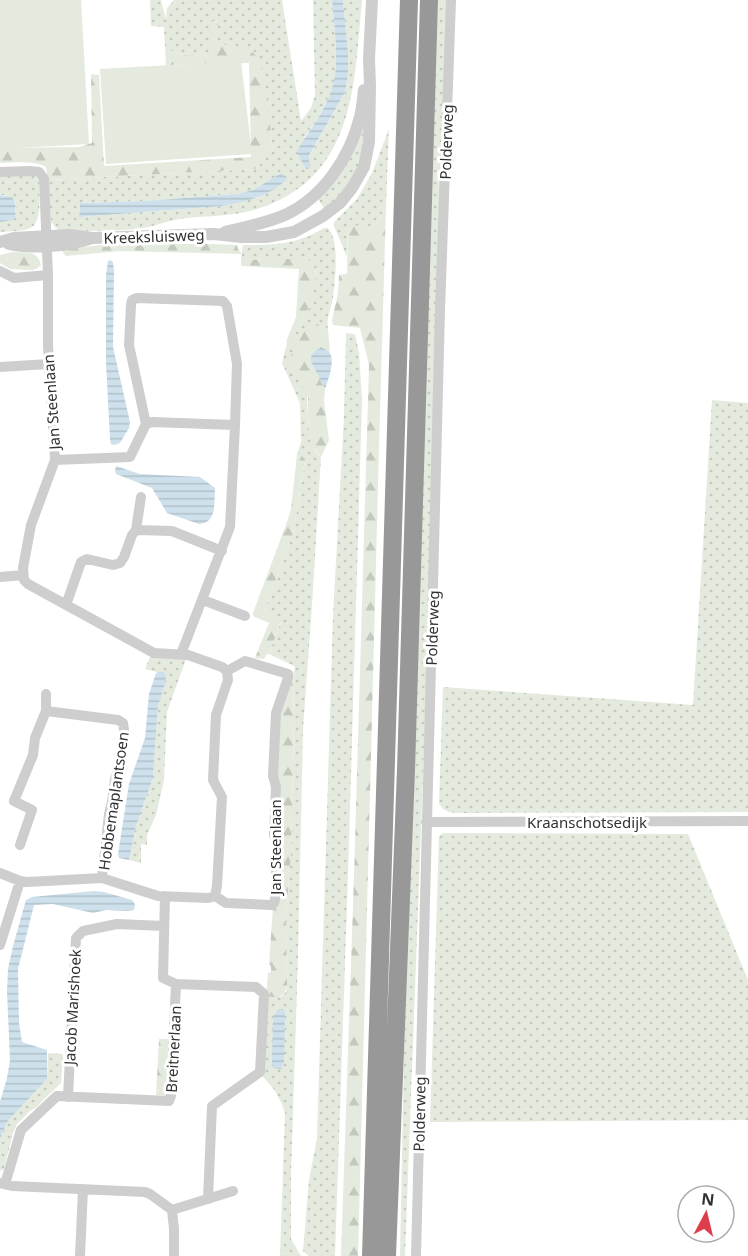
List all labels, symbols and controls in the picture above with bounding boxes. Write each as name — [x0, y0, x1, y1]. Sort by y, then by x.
street label: Polderweg — [435, 104, 457, 180]
street label: Kreeksluisweg — [103, 224, 205, 248]
street label: Jan Steenlaan — [38, 354, 64, 452]
street label: Polderweg — [421, 590, 443, 666]
street label: Hobbemaplantsoen — [93, 730, 133, 872]
street label: Jan Steenlaan — [265, 799, 285, 897]
street label: Kraanschotsedijk — [527, 812, 647, 832]
street label: Jacob Marishoek — [59, 949, 85, 1067]
street label: Breitnerlaan — [161, 1005, 185, 1093]
street label: Polderweg — [408, 1076, 430, 1152]
north arrow — [676, 1184, 736, 1244]
text: N — [700, 1187, 716, 1211]

